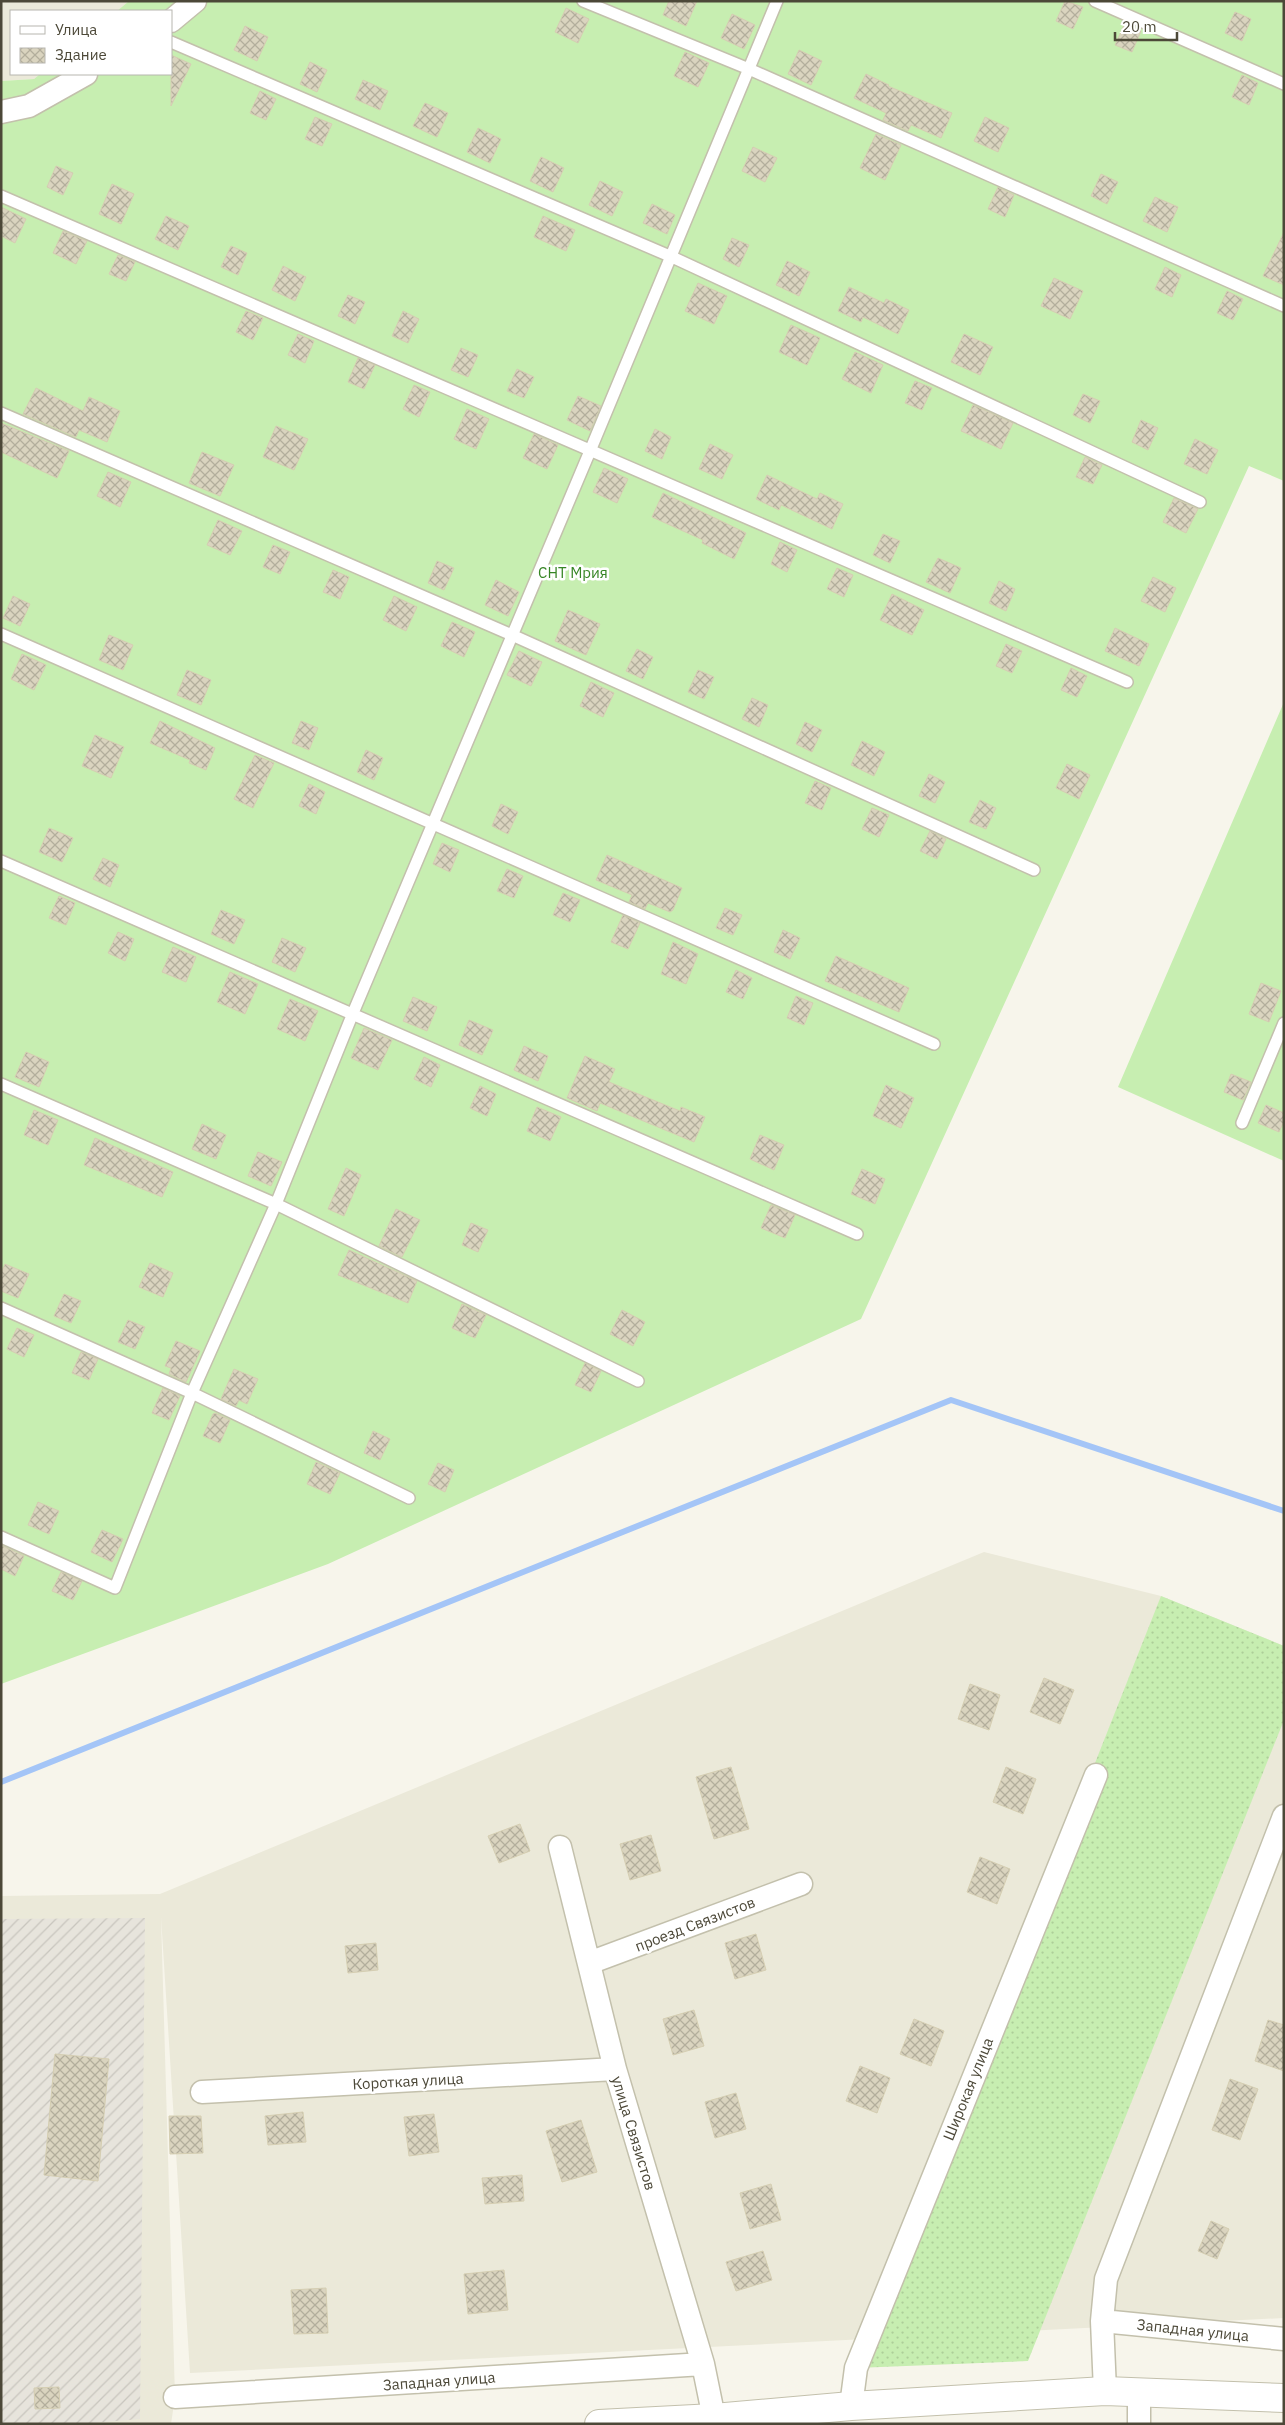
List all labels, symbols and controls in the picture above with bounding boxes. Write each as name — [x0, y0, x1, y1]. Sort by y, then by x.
legend — [10, 10, 172, 75]
scale bar — [1115, 10, 1178, 42]
text: 20 m — [1122, 17, 1157, 36]
text: Улица — [55, 20, 97, 39]
text: Здание — [55, 45, 107, 64]
park label: СНТ Мрия — [538, 563, 608, 582]
street label: проезд Связистов — [632, 1892, 758, 1956]
street label: Широкая улица — [939, 2035, 997, 2143]
street label: Короткая улица — [352, 2069, 464, 2093]
street label: улица Связистов — [608, 2074, 660, 2192]
street label: Западная улица — [1136, 2315, 1250, 2345]
street label: Западная улица — [382, 2368, 496, 2394]

